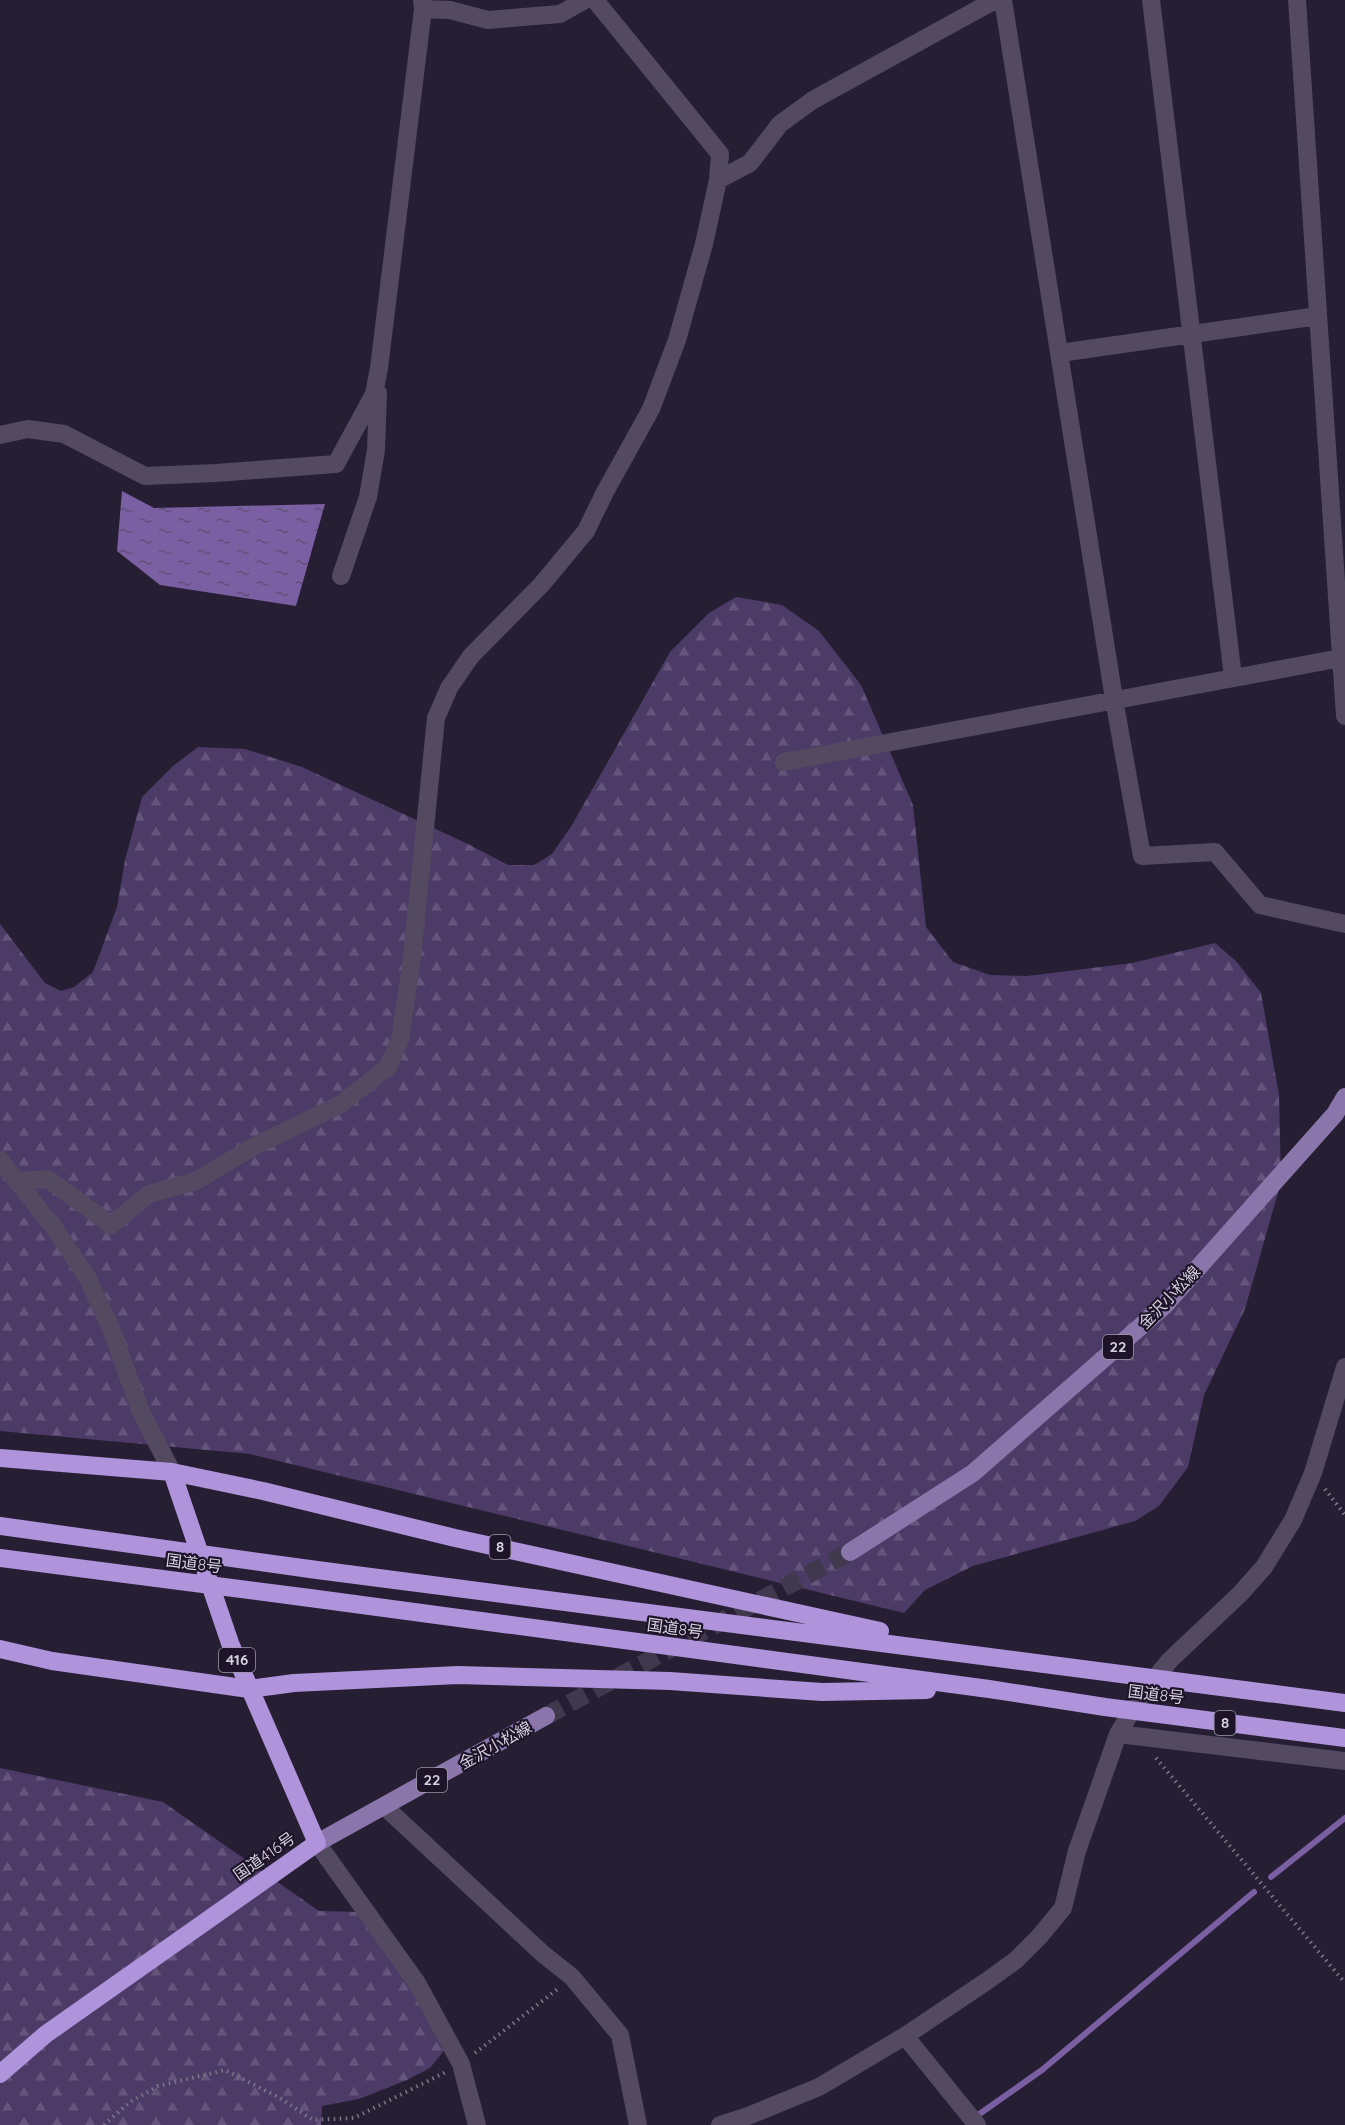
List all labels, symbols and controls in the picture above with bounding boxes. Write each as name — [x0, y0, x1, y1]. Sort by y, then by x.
street label: 金沢小松線 — [1134, 1261, 1204, 1333]
road number: 22 — [1103, 1335, 1133, 1359]
road number: 8 — [490, 1535, 510, 1559]
street label: 国道8号 — [165, 1550, 223, 1576]
street label: 国道8号 — [646, 1614, 704, 1642]
road number: 416 — [219, 1648, 255, 1672]
street label: 国道8号 — [1127, 1681, 1185, 1707]
road number: 8 — [1214, 1711, 1236, 1735]
street label: 金沢小松線 — [455, 1717, 535, 1773]
road number: 22 — [417, 1768, 447, 1792]
street label: 国道416号 — [229, 1827, 299, 1885]

